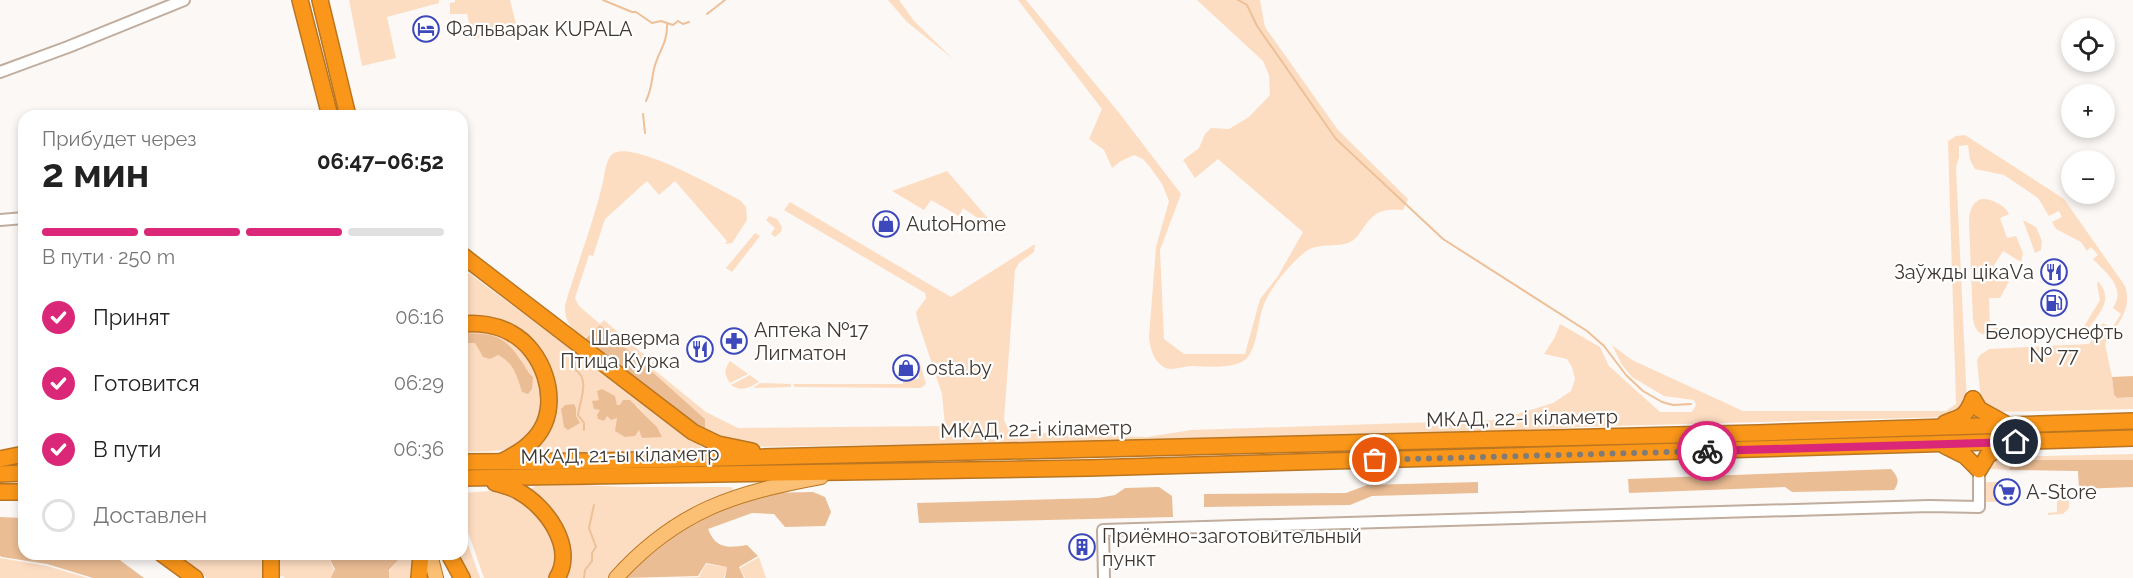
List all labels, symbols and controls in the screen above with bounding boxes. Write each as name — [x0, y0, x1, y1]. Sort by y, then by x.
hotel icon: Фальварак KUPALA — [411, 14, 441, 44]
place label: Фальварак KUPALA — [446, 17, 633, 41]
map controls — [2061, 18, 2115, 204]
button: locate — [2061, 18, 2115, 72]
button: + — [2061, 84, 2115, 138]
text: Прибудет через — [42, 127, 196, 151]
text: 06:47–06:52 — [317, 148, 444, 174]
text: 2 мин — [42, 150, 149, 196]
button: − — [2061, 150, 2115, 204]
shop icon: AutoHome — [871, 209, 901, 239]
place label: AutoHome — [906, 212, 1006, 236]
text: В пути · 250 m — [42, 245, 175, 269]
restaurant icon: Заўжды цікаVа — [2039, 257, 2069, 287]
place label: Заўжды цікаVа — [1894, 260, 2034, 284]
fuel station icon: Белоруснефть № 77 — [2039, 288, 2069, 318]
icon: check — [42, 301, 75, 334]
text: Принят — [93, 304, 170, 330]
text: 06:16 — [395, 305, 444, 329]
place label: Аптека №17 Лигматон — [754, 318, 869, 365]
place label: Белоруснефть № 77 — [1985, 320, 2123, 367]
place label: Шаверма Птица Курка — [560, 326, 680, 373]
pharmacy icon: Аптека №17 Лигматон — [719, 326, 749, 356]
restaurant icon: Шаверма Птица Курка — [685, 334, 715, 364]
shop icon: osta.by — [891, 353, 921, 383]
place label: osta.by — [926, 356, 992, 380]
icon: check — [42, 367, 75, 400]
text: Готовится — [93, 370, 200, 396]
text: 06:29 — [394, 371, 444, 395]
street label: МКАД, 22-і кіламетр — [1426, 404, 1618, 432]
street label: МКАД, 22-і кіламетр — [940, 415, 1132, 443]
pin — [1990, 416, 2041, 467]
courier — [1677, 421, 1737, 481]
icon: home — [1999, 425, 2032, 458]
icon: check — [42, 433, 75, 466]
pin — [1349, 434, 1400, 485]
icon: bike — [1691, 435, 1724, 468]
text: В пути — [93, 436, 161, 462]
text: 06:36 — [393, 437, 444, 461]
street label: МКАД, 21-ы кіламетр — [520, 441, 720, 469]
icon: bag — [1358, 443, 1391, 476]
supermarket icon: A-Store — [1992, 477, 2022, 507]
place label: A-Store — [2026, 480, 2097, 504]
text: Доставлен — [93, 502, 207, 528]
place label: Приёмно-заготовительный пункт — [1102, 524, 1362, 571]
building icon: Приёмно-заготовительный пункт — [1067, 532, 1097, 562]

